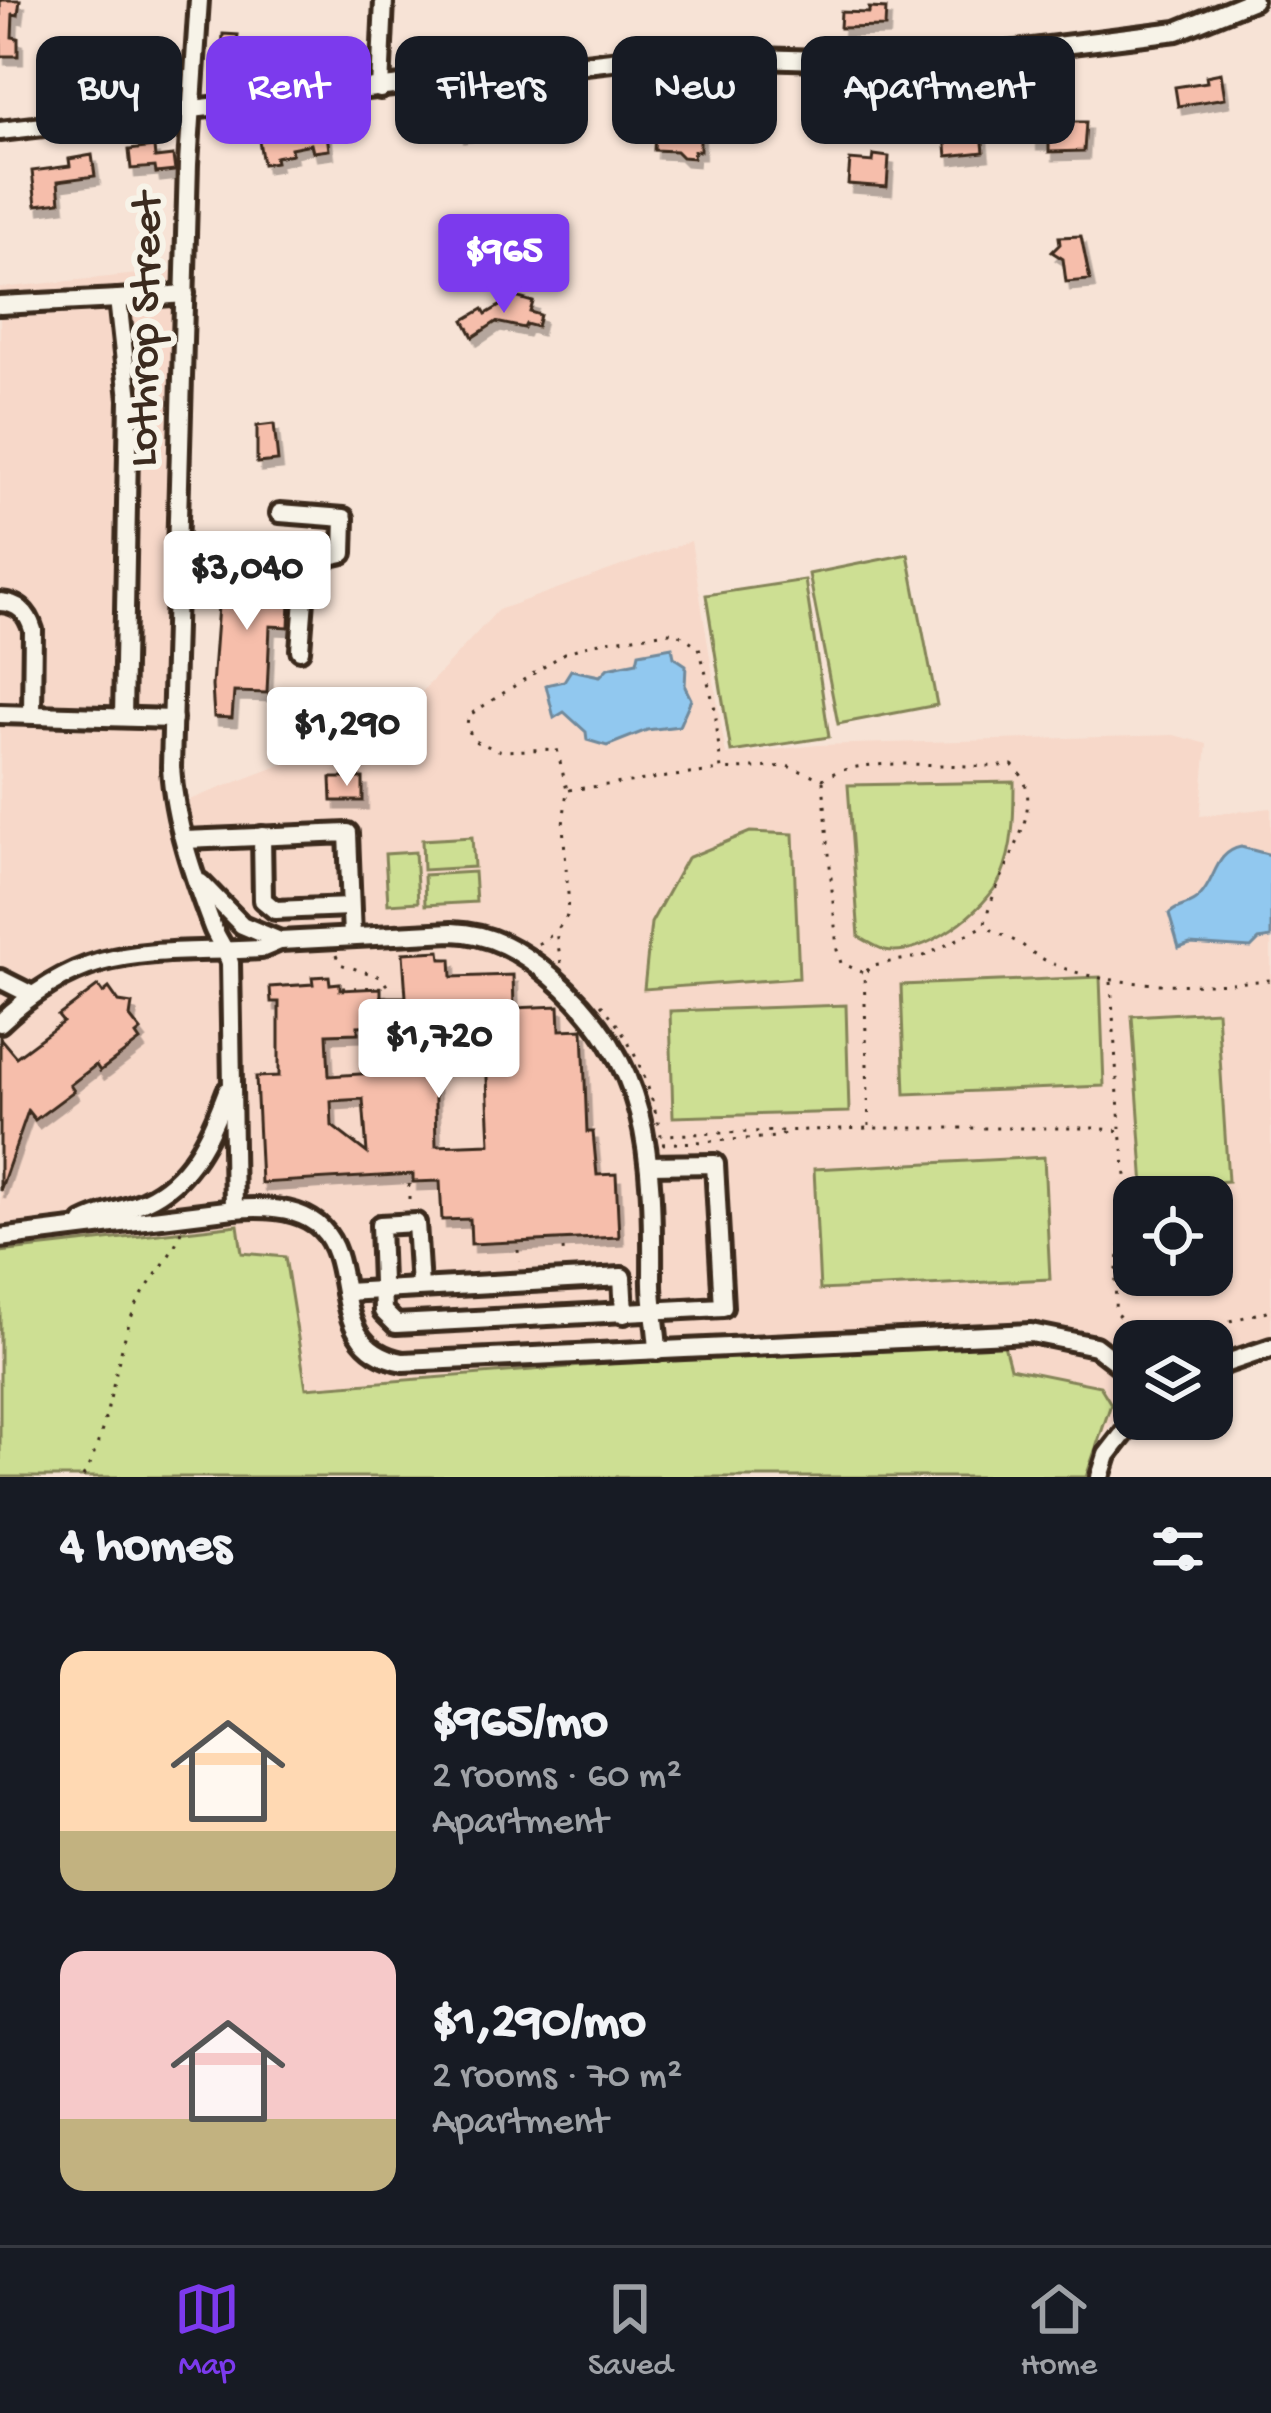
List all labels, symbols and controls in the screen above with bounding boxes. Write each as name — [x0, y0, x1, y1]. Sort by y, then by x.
chip: Buy — [36, 36, 182, 144]
chip: Rent — [206, 36, 371, 144]
chip: Filters — [395, 36, 588, 144]
chip: New — [612, 36, 777, 144]
chip: Apartment — [801, 36, 1075, 144]
street label: Lothrop Street — [119, 189, 177, 468]
pin: $965 — [433, 214, 575, 316]
text: $965 — [465, 230, 543, 276]
pin: $3,040 — [149, 531, 345, 633]
text: $3,040 — [191, 547, 303, 593]
pin: $1,290 — [249, 687, 445, 789]
text: $1,290 — [294, 703, 400, 749]
pin: $1,720 — [341, 999, 537, 1101]
text: $1,720 — [385, 1015, 493, 1061]
map controls — [1113, 1176, 1233, 1440]
button: locate — [1113, 1176, 1233, 1296]
button: layers — [1113, 1320, 1233, 1440]
icon: filters — [1145, 1516, 1211, 1582]
text: 4 homes — [60, 1519, 231, 1579]
text: $965/mo — [432, 1695, 608, 1755]
icon: home — [156, 1699, 300, 1843]
text: 2 rooms · 60 m² — [432, 1755, 682, 1801]
text: Apartment — [432, 1801, 608, 1847]
text: $1,290/mo — [432, 1995, 646, 2055]
icon: home — [156, 1999, 300, 2143]
text: 2 rooms · 70 m² — [432, 2055, 682, 2101]
text: Apartment — [432, 2101, 608, 2147]
tab: Map — [174, 2276, 240, 2386]
tab: Saved — [588, 2276, 673, 2386]
tab: Home — [1021, 2276, 1097, 2386]

